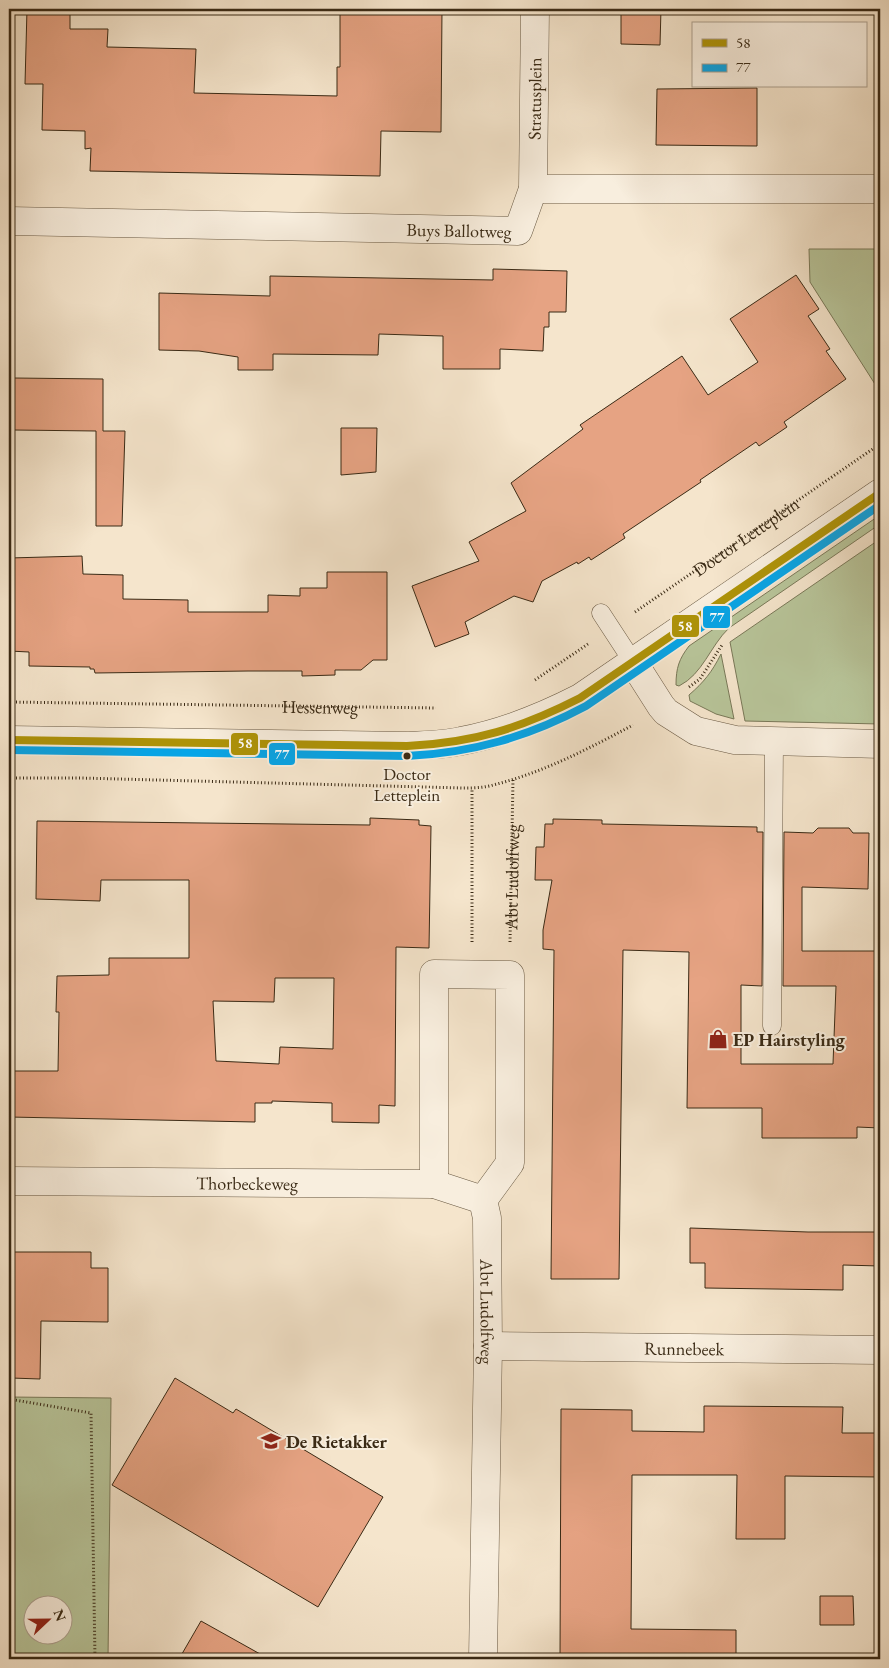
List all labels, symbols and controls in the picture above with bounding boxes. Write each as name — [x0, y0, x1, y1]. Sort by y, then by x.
legend — [692, 22, 866, 88]
text: 58 — [736, 33, 750, 52]
street label: Stratusplein — [522, 57, 546, 140]
text: 77 — [736, 57, 751, 76]
street label: Buys Ballotweg — [406, 217, 512, 242]
street label: Doctor Letteplein — [688, 491, 804, 581]
line badge: 77 — [702, 605, 731, 629]
text: 77 — [710, 608, 725, 626]
line badge: 58 — [671, 614, 700, 638]
text: 58 — [678, 617, 692, 635]
street label: Hessenweg — [282, 694, 358, 718]
line badge: 58 — [230, 732, 259, 756]
text: 58 — [238, 734, 252, 752]
line badge: 77 — [268, 742, 296, 766]
text: 77 — [275, 745, 290, 763]
marker: Doctor Letteplein — [402, 751, 412, 761]
place label: Doctor Letteplein — [374, 763, 440, 806]
street label: Abt Ludolfweg — [499, 824, 524, 931]
shop icon: EP Hairstyling — [707, 1028, 729, 1050]
place label: EP Hairstyling — [733, 1028, 846, 1051]
street label: Thorbeckeweg — [196, 1171, 298, 1195]
street label: Abt Ludolfweg — [476, 1258, 500, 1365]
street label: Runnebeek — [644, 1336, 725, 1360]
school or university icon: De Rietakker — [260, 1430, 282, 1452]
place label: De Rietakker — [286, 1430, 387, 1453]
north arrow — [22, 1596, 72, 1646]
text: N — [50, 1607, 71, 1624]

